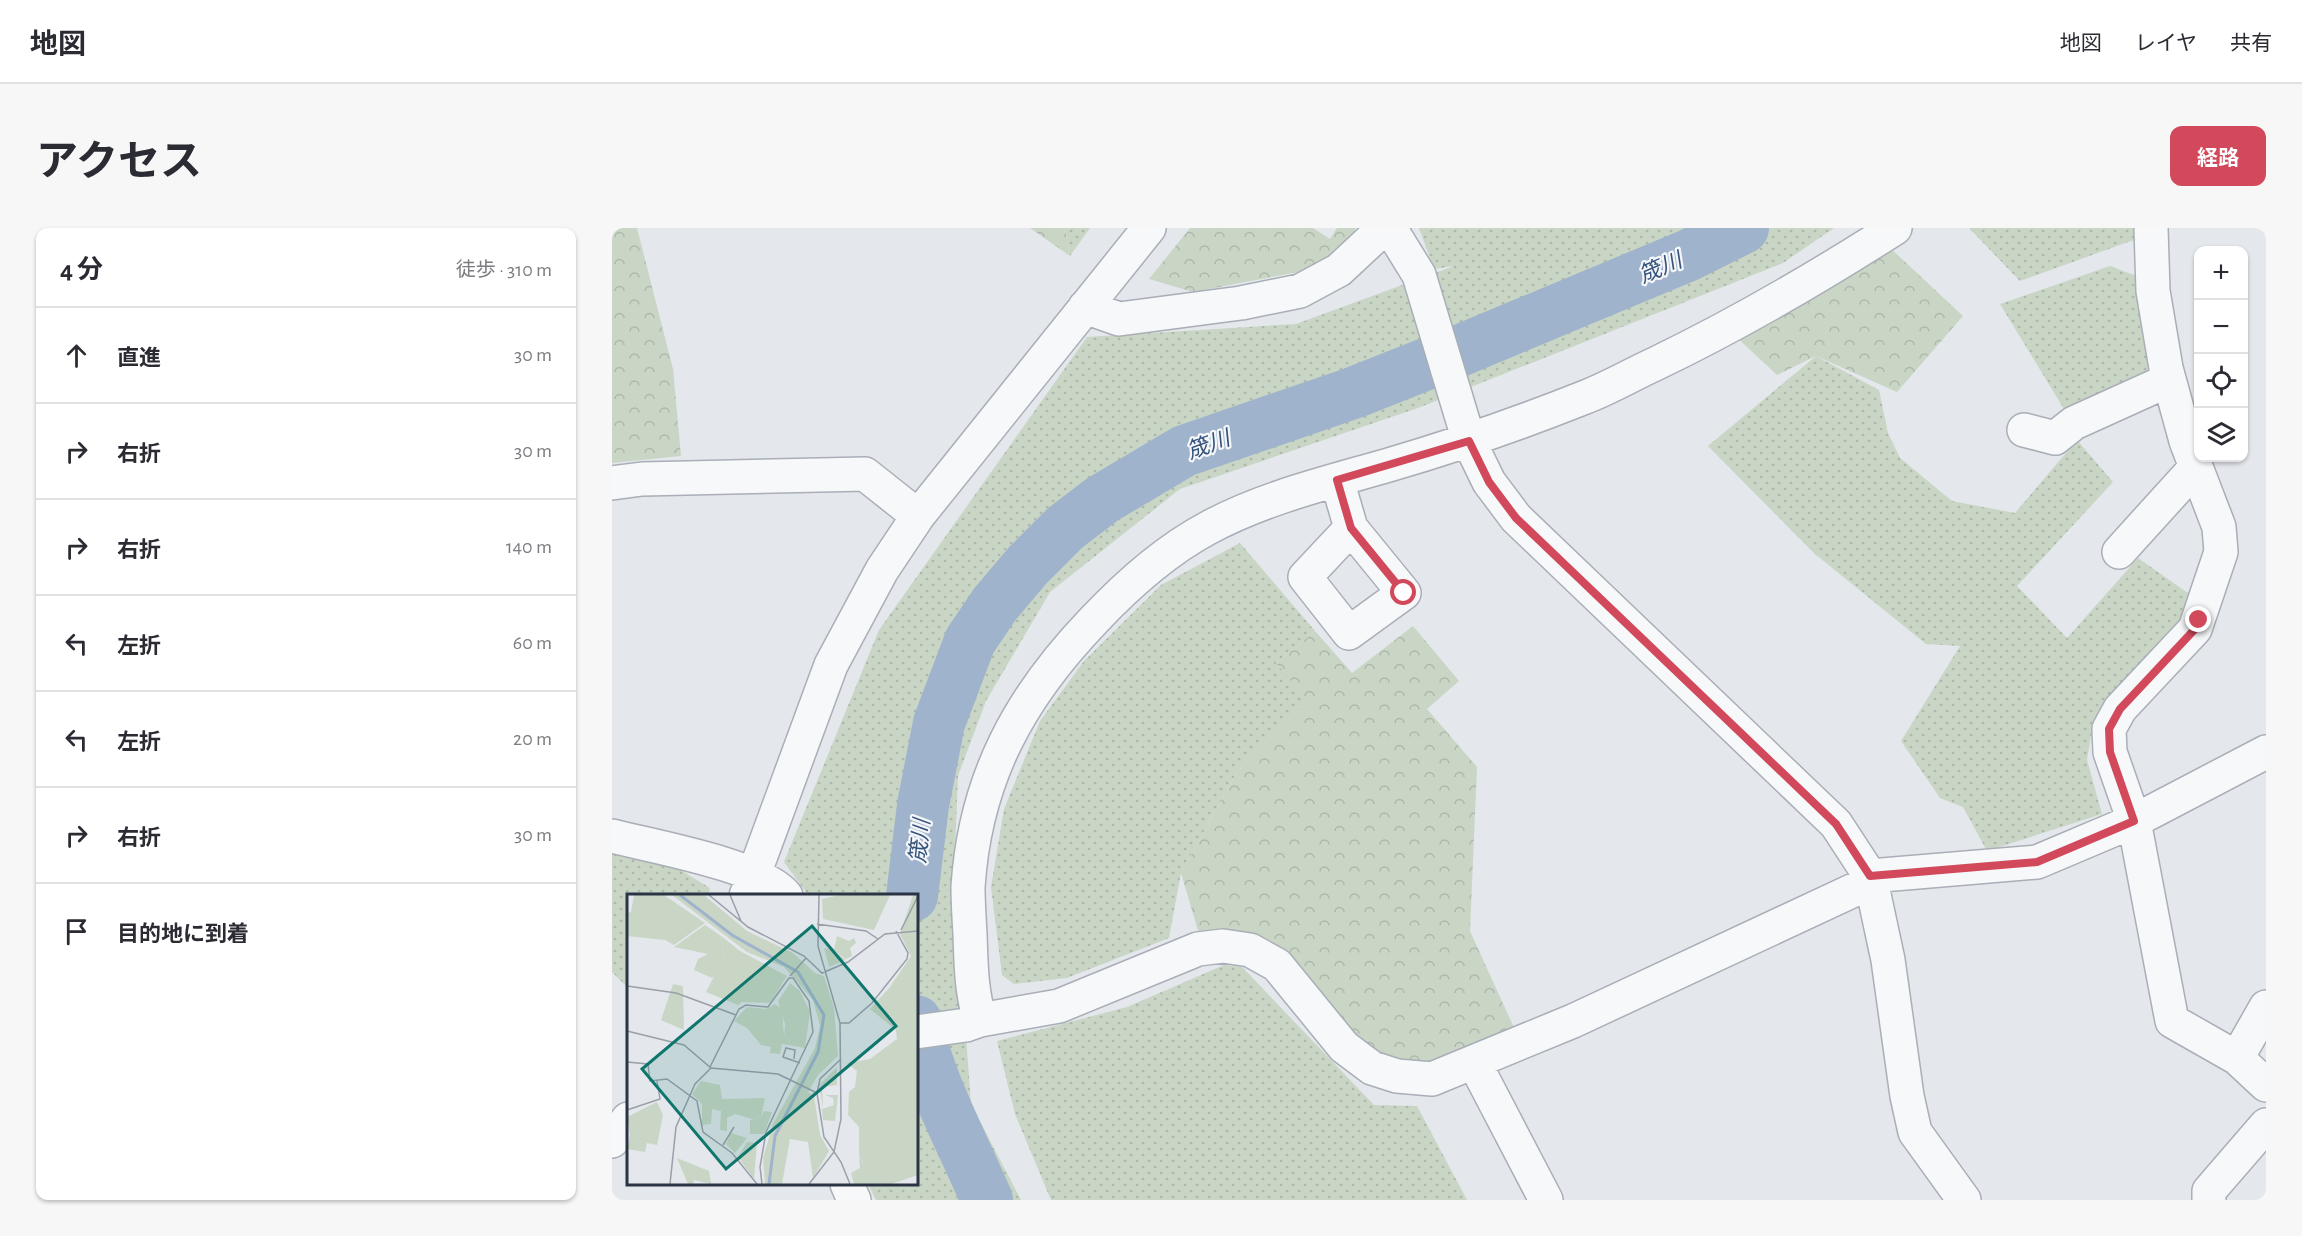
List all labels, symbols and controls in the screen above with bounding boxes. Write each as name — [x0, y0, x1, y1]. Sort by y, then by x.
text: 地図 — [30, 31, 86, 59]
text: 地図 — [2060, 33, 2102, 54]
text: レイヤ — [2135, 33, 2197, 54]
text: 共有 — [2230, 33, 2272, 54]
button: 経路 — [2170, 126, 2266, 186]
text: アクセス — [36, 141, 202, 183]
map controls — [2194, 246, 2248, 462]
button: + — [2194, 246, 2248, 300]
water label: 筬川 — [1635, 247, 1687, 287]
text: 4 分 — [60, 257, 103, 283]
text: 徒歩 · 310 m — [456, 260, 552, 280]
button: − — [2194, 300, 2248, 354]
icon: ahead — [60, 339, 93, 372]
text: 30 m — [514, 345, 552, 365]
text: 直進 — [117, 347, 161, 369]
button: locate — [2194, 354, 2248, 408]
button: layers — [2194, 408, 2248, 462]
water label: 筬川 — [1184, 425, 1235, 463]
icon: right — [60, 435, 93, 468]
text: 30 m — [514, 441, 552, 461]
text: 右折 — [117, 443, 161, 465]
icon: right — [60, 531, 93, 564]
text: 140 m — [506, 537, 552, 557]
text: 右折 — [117, 539, 161, 561]
route start — [1390, 579, 1416, 605]
route end — [2185, 606, 2211, 632]
icon: left — [60, 627, 93, 660]
text: 60 m — [513, 633, 552, 653]
text: 左折 — [117, 635, 161, 657]
icon: left — [60, 723, 93, 756]
text: 20 m — [513, 729, 552, 749]
text: 左折 — [117, 731, 161, 753]
water label: 筬川 — [906, 816, 933, 864]
icon: right — [60, 819, 93, 852]
text: 30 m — [514, 825, 552, 845]
text: 右折 — [117, 827, 161, 849]
inset map — [627, 894, 918, 1185]
icon: arrive — [60, 915, 93, 948]
text: 目的地に到着 — [117, 923, 249, 945]

